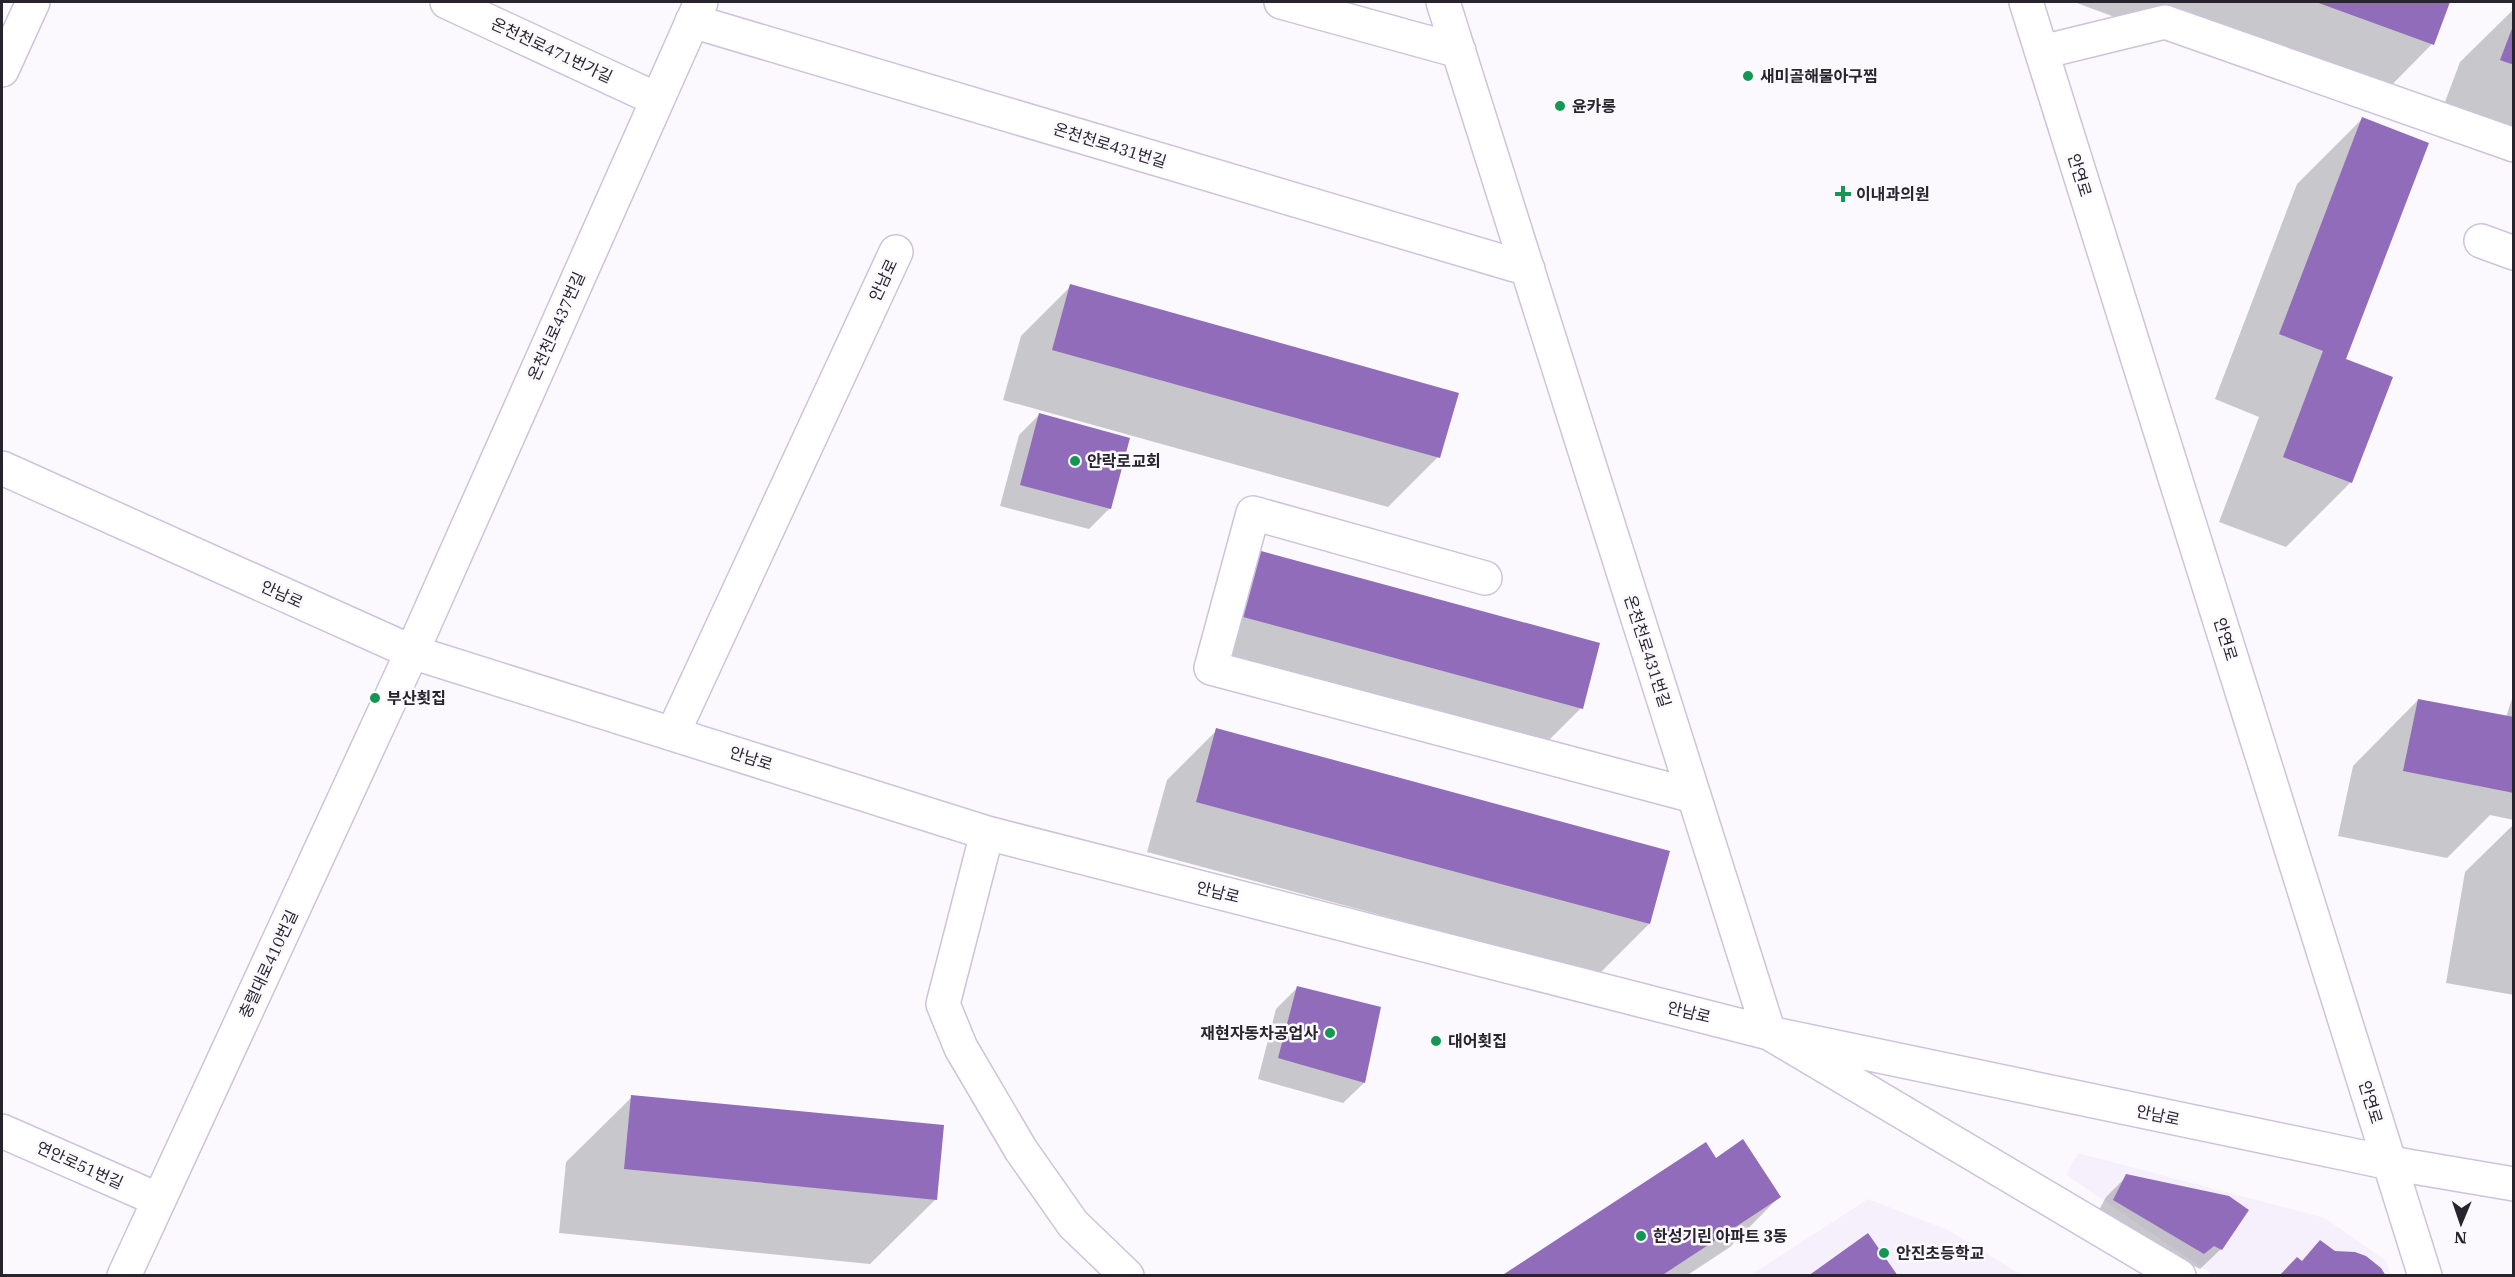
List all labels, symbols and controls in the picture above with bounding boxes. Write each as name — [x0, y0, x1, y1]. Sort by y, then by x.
street label: 온천천로471번가길 — [488, 13, 616, 87]
place label: 새미골해물아구찜 — [1760, 66, 1878, 86]
marker: 새미골해물아구찜 — [1741, 69, 1755, 83]
place label: 윤카롱 — [1572, 96, 1616, 116]
marker: 윤카롱 — [1553, 99, 1567, 113]
street label: 온천천로431번길 — [1051, 118, 1169, 172]
street label: 안연로 — [2064, 151, 2096, 199]
place label: 이내과의원 — [1856, 184, 1930, 204]
marker: 이내과의원 — [1834, 185, 1852, 203]
street label: 안남로 — [865, 256, 902, 304]
street label: 온천천로437번길 — [523, 268, 589, 384]
place label: 안락로교회 — [1087, 451, 1161, 471]
marker: 안락로교회 — [1068, 454, 1082, 468]
street label: 안남로 — [258, 576, 306, 612]
street label: 온천천로431번길 — [1620, 592, 1676, 710]
street label: 안연로 — [2210, 615, 2242, 663]
place label: 부산횟집 — [387, 688, 446, 708]
marker: 부산횟집 — [368, 691, 382, 705]
street label: 안남로 — [727, 742, 775, 774]
street label: 안남로 — [1194, 877, 1242, 907]
street label: 충렬대로410번길 — [234, 907, 302, 1021]
street label: 안남로 — [1665, 997, 1713, 1027]
place label: 재현자동차공업사 — [1200, 1023, 1318, 1043]
marker: 재현자동차공업사 — [1323, 1026, 1337, 1040]
place label: 대어횟집 — [1448, 1031, 1507, 1051]
marker: 대어횟집 — [1429, 1034, 1443, 1048]
street label: 안연로 — [2355, 1078, 2387, 1126]
street label: 안남로 — [2134, 1101, 2182, 1129]
street label: 연안로51번길 — [34, 1137, 126, 1193]
north arrow — [2431, 1193, 2491, 1253]
place label: 한성기린 아파트 3동 — [1653, 1226, 1788, 1246]
text: N — [2454, 1228, 2467, 1248]
marker: 한성기린 아파트 3동 — [1634, 1229, 1648, 1243]
place label: 안진초등학교 — [1896, 1243, 1985, 1263]
marker: 안진초등학교 — [1877, 1246, 1891, 1260]

